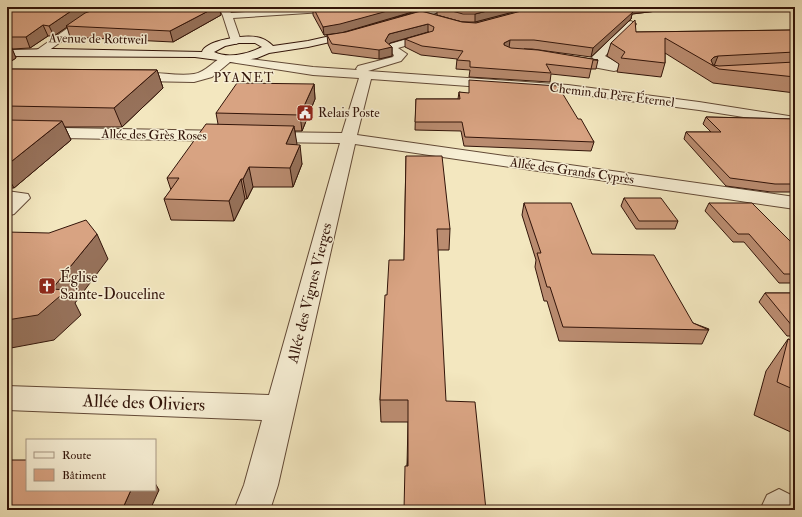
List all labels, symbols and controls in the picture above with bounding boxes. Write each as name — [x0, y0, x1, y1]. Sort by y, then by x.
street label: Avenue de Rottweil — [47, 30, 148, 48]
district label: PYANET — [213, 70, 275, 86]
street label: Chemin du Père Éternel — [549, 78, 676, 111]
public building icon: Relais Poste — [295, 103, 315, 123]
place label: Relais Poste — [318, 105, 380, 121]
street label: Allée des Grès Roses — [100, 126, 207, 144]
street label: Allée des Grands Cyprès — [508, 154, 636, 189]
street label: Allée des Vignes Vierges — [283, 221, 337, 366]
place label: Église Sainte-Douceline — [60, 266, 165, 304]
church icon: Église Sainte-Douceline — [37, 276, 57, 296]
street label: Allée des Oliviers — [81, 389, 206, 417]
legend — [26, 439, 156, 491]
text: Route — [62, 448, 91, 463]
text: Bâtiment — [62, 468, 106, 483]

